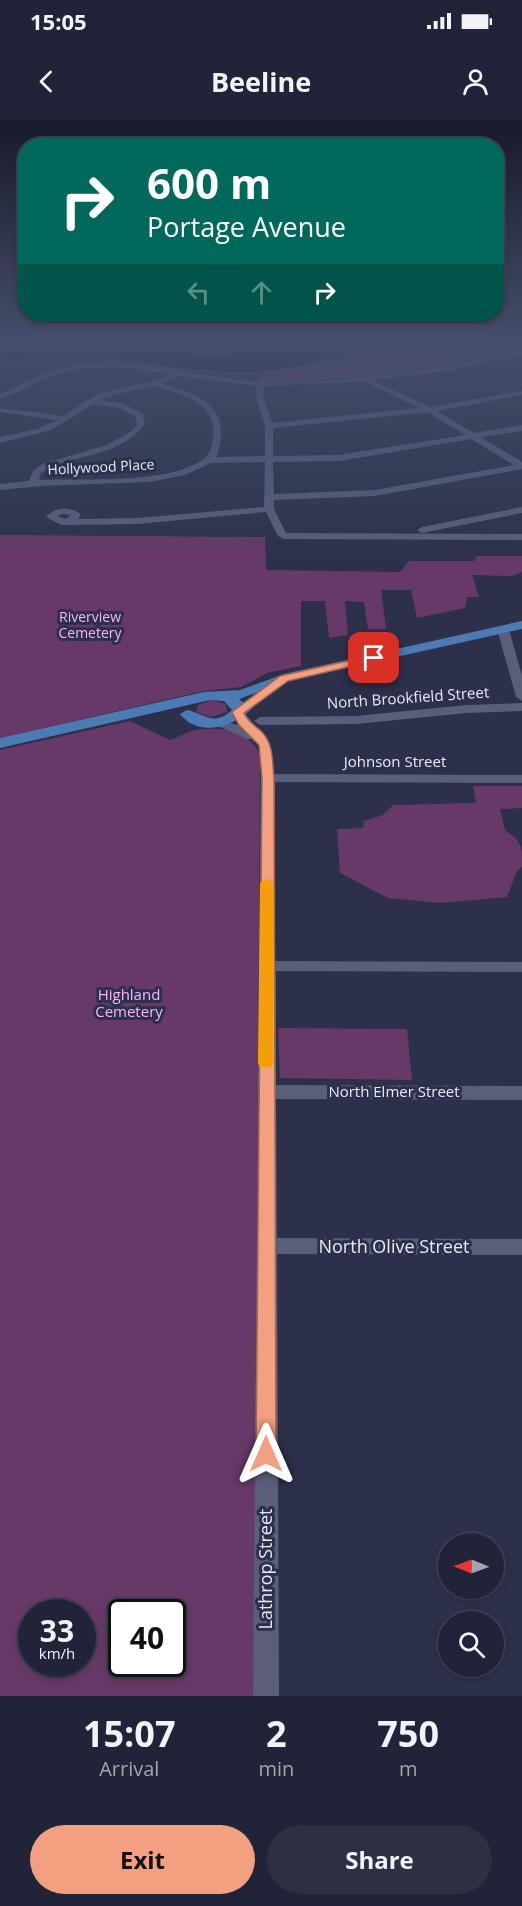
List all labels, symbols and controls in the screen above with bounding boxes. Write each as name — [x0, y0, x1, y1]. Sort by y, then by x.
text: 15:05 — [30, 6, 87, 36]
text: Beeline — [211, 63, 311, 100]
icon: back — [30, 65, 63, 98]
icon: person — [459, 65, 492, 98]
text: 600 m — [147, 154, 271, 211]
icon: right — [48, 162, 126, 240]
text: Portage Avenue — [147, 208, 346, 245]
icon: left — [182, 276, 215, 309]
icon: ahead — [245, 276, 278, 309]
icon: right — [308, 276, 341, 309]
street label: Hollywood Place — [47, 454, 155, 479]
park label: Riverview Cemetery — [58, 607, 123, 642]
pin — [348, 632, 399, 683]
icon: arrive — [357, 641, 390, 674]
street label: North Brookfield Street — [326, 681, 490, 713]
street label: Johnson Street — [342, 751, 446, 771]
park label: Highland Cemetery — [95, 984, 163, 1021]
street label: North Elmer Street — [328, 1081, 460, 1101]
street label: North Olive Street — [318, 1234, 470, 1258]
position arrow — [234, 1422, 298, 1486]
street label: Lathrop Street — [253, 1509, 277, 1630]
north arrow — [438, 1533, 504, 1599]
map controls — [438, 1533, 504, 1677]
speed limit sign: 40 — [108, 1599, 186, 1677]
text: 33 — [40, 1610, 74, 1651]
button: search — [438, 1611, 504, 1677]
text: km/h — [39, 1643, 75, 1663]
text: 15:07 — [83, 1709, 176, 1758]
text: 2 — [266, 1709, 287, 1758]
text: 750 — [377, 1709, 439, 1758]
text: Arrival — [99, 1755, 159, 1782]
text: min — [258, 1755, 294, 1782]
text: m — [399, 1755, 417, 1782]
button: Exit — [30, 1825, 255, 1894]
button: Share — [267, 1825, 492, 1894]

